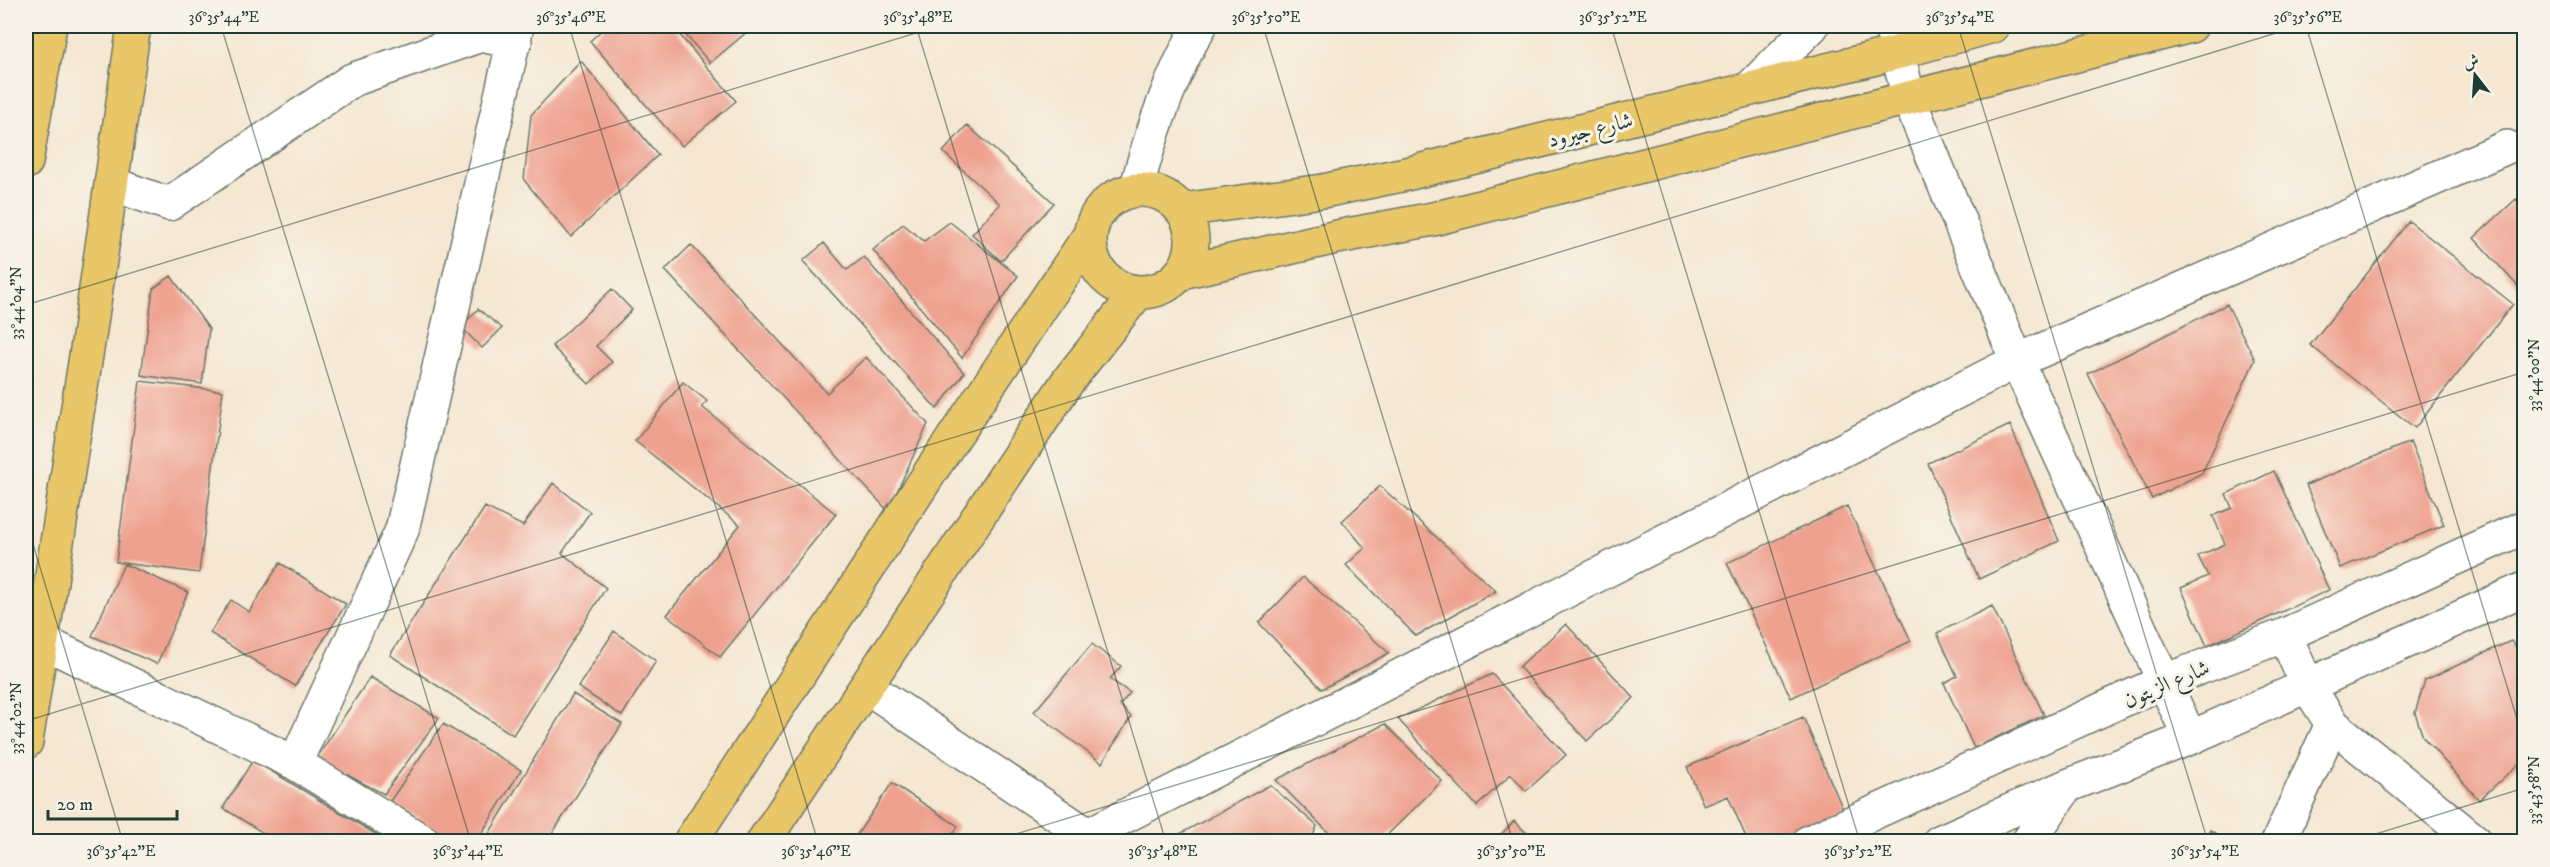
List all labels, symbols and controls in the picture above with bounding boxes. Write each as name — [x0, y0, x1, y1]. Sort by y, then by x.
text: 36°35'44"E — [189, 8, 260, 27]
text: 36°35'46"E — [536, 8, 606, 27]
text: 36°35'48"E — [883, 8, 953, 27]
text: 36°35'50"E — [1232, 8, 1301, 27]
text: 36°35'52"E — [1579, 8, 1647, 27]
text: 36°35'54"E — [1926, 8, 1995, 27]
text: 36°35'56"E — [2274, 8, 2343, 27]
north arrow — [2445, 45, 2505, 105]
text: ش — [2460, 50, 2481, 73]
street label: شارع جيرود — [1545, 107, 1637, 158]
text: 33°44'04"N — [7, 266, 26, 340]
text: 33°44'00"N — [2525, 338, 2544, 412]
street label: شارع الزيتون — [2119, 654, 2215, 718]
text: 33°44'02"N — [7, 682, 26, 754]
text: 33°43'58"N — [2525, 756, 2544, 824]
scale bar — [48, 783, 177, 821]
text: 20 m — [57, 794, 93, 816]
text: 36°35'42"E — [86, 842, 156, 861]
text: 36°35'44"E — [433, 842, 504, 861]
text: 36°35'46"E — [781, 842, 851, 861]
text: 36°35'48"E — [1128, 842, 1198, 861]
text: 36°35'50"E — [1477, 842, 1546, 861]
text: 36°35'52"E — [1824, 842, 1892, 861]
text: 36°35'54"E — [2171, 842, 2240, 861]

